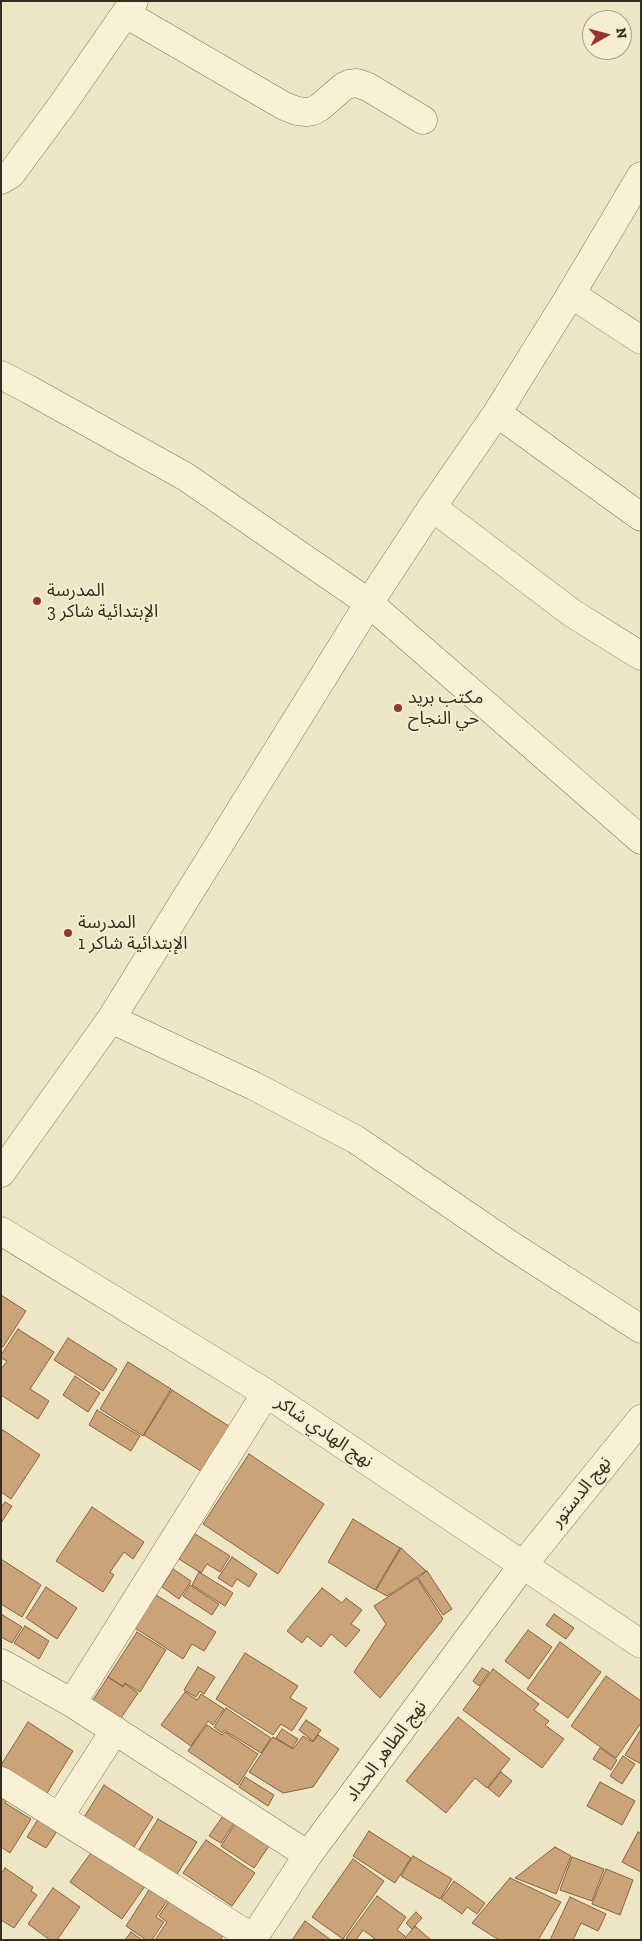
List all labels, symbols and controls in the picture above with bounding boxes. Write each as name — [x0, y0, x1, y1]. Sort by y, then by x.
north arrow — [582, 10, 632, 60]
text: N — [612, 27, 630, 40]
place label: المدرسة الإبتدائية شاكر 3 — [47, 580, 158, 622]
marker: المدرسة الإبتدائية شاكر 3 — [31, 595, 43, 607]
place label: مكتب بريد حي النجاح — [408, 687, 483, 730]
marker: مكتب بريد حي النجاح — [392, 702, 404, 714]
place label: المدرسة الإبتدائية شاكر 1 — [78, 912, 187, 954]
marker: المدرسة الإبتدائية شاكر 1 — [62, 927, 74, 939]
street label: نهج الهادي شاكر — [271, 1391, 377, 1473]
street label: نهج الدستور — [546, 1452, 616, 1532]
street label: نهج الطاهر الحداد — [341, 1696, 431, 1806]

